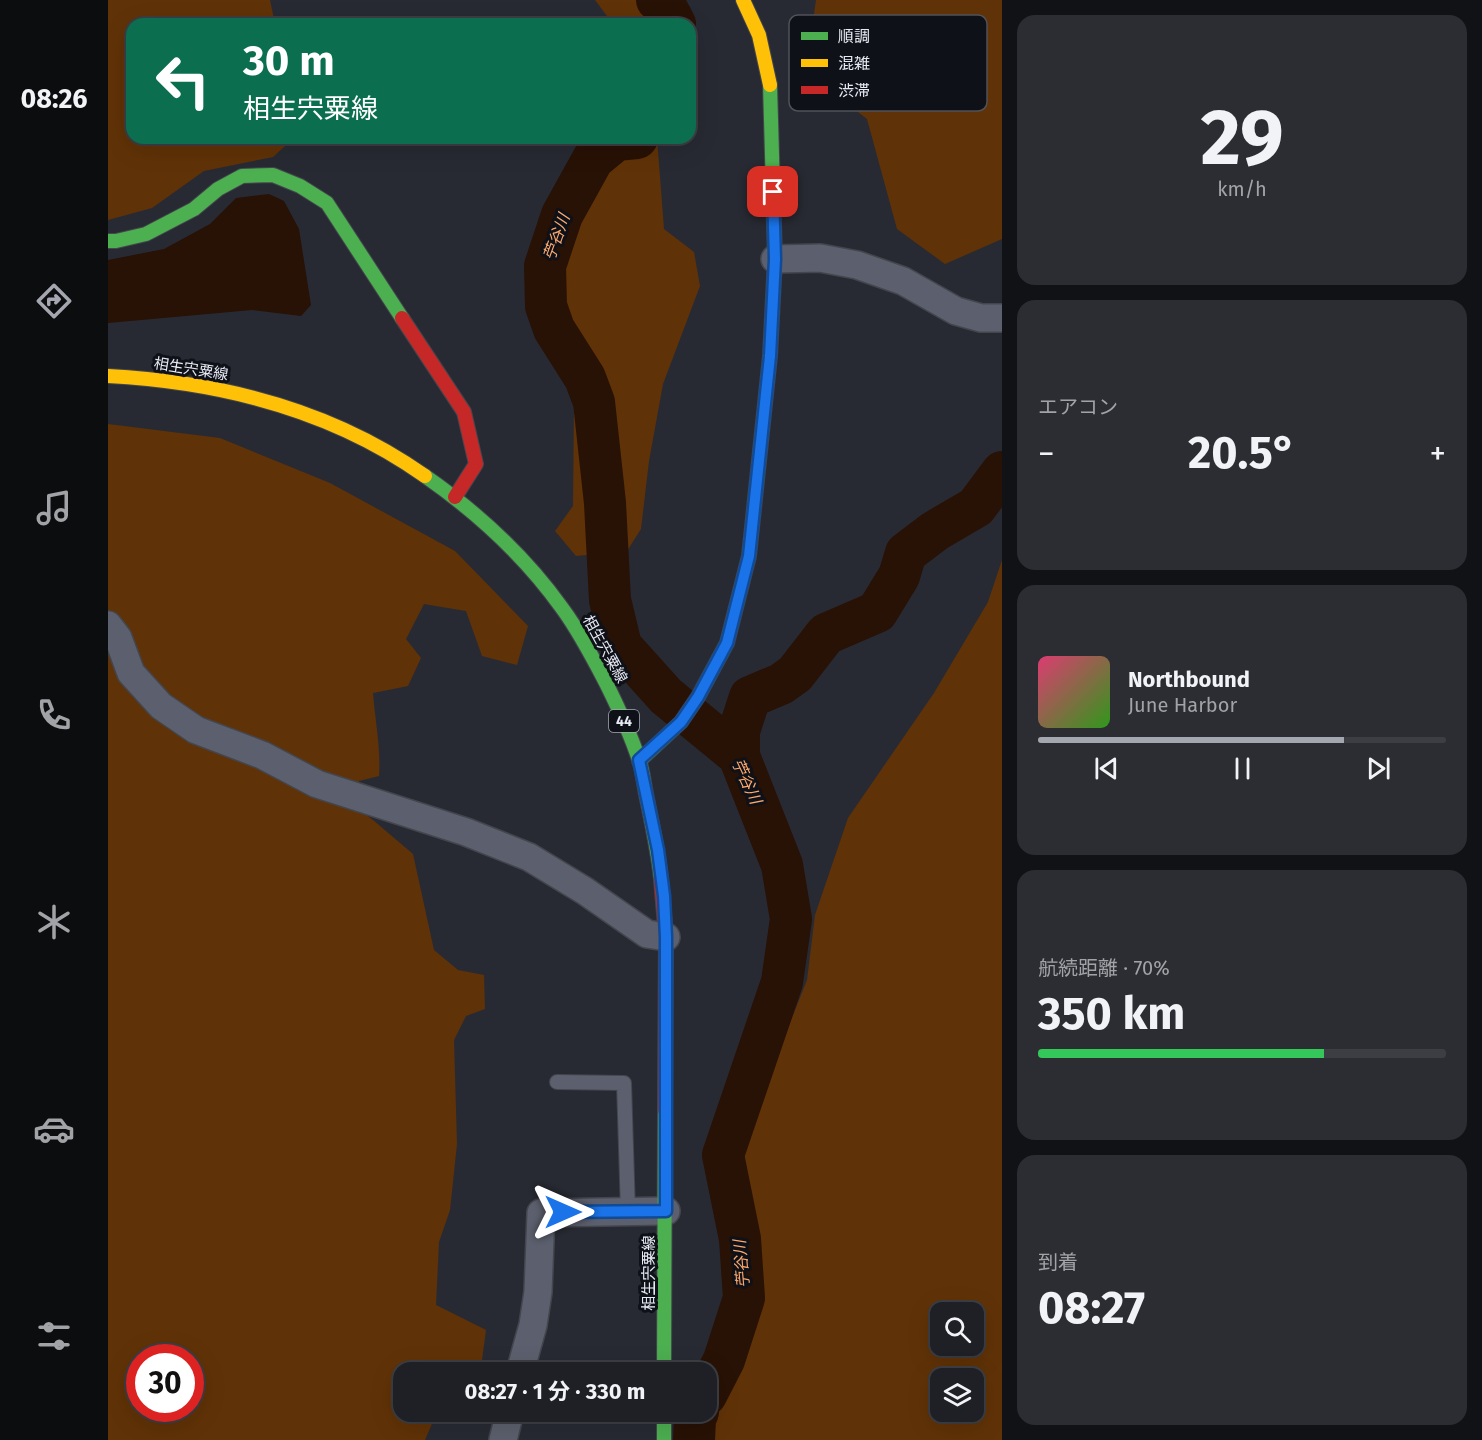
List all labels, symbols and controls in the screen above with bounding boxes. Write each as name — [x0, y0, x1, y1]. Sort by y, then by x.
legend — [789, 15, 987, 111]
text: 順調 — [838, 27, 870, 46]
text: 30 m — [243, 36, 335, 86]
icon: left — [144, 42, 222, 120]
text: 混雑 — [838, 54, 870, 73]
text: 渋滞 — [838, 81, 870, 100]
text: 08:26 — [20, 83, 88, 115]
text: 29 — [1200, 91, 1284, 185]
text: 相生宍粟線 — [243, 93, 378, 125]
pin — [747, 166, 798, 217]
icon: arrive — [756, 175, 789, 208]
text: km/h — [1217, 177, 1267, 201]
water label: 苧谷川 — [539, 209, 574, 263]
icon: directions — [33, 280, 75, 322]
street label: 相生宍粟線 — [153, 354, 229, 384]
text: エアコン — [1038, 395, 1118, 419]
text: 20.5° — [1188, 426, 1296, 480]
text: − — [1038, 434, 1055, 474]
text: + — [1430, 434, 1446, 474]
icon: music — [33, 487, 75, 529]
street label: 相生宍粟線 — [579, 612, 631, 686]
text: Northbound — [1128, 666, 1250, 693]
text: June Harbor — [1128, 693, 1237, 717]
icon: phone — [33, 694, 75, 736]
road number: 44 — [609, 710, 639, 732]
icon: previous — [1090, 752, 1123, 785]
icon: pause — [1226, 752, 1259, 785]
icon: next — [1362, 752, 1395, 785]
water label: 苧谷川 — [728, 755, 766, 809]
icon: climate — [33, 901, 75, 943]
text: 航続距離 · 70% — [1038, 956, 1170, 980]
text: 350 km — [1038, 987, 1185, 1041]
icon: car — [33, 1108, 75, 1150]
position arrow — [531, 1180, 595, 1244]
street label: 相生宍粟線 — [640, 1235, 658, 1311]
water label: 苧谷川 — [730, 1237, 753, 1289]
text: 到着 — [1038, 1250, 1078, 1274]
text: 08:27 — [1038, 1281, 1145, 1335]
map controls — [930, 1302, 984, 1422]
button: search — [930, 1302, 984, 1356]
icon: filters — [33, 1315, 75, 1357]
speed limit sign: 30 — [126, 1344, 204, 1422]
button: layers — [930, 1368, 984, 1422]
text: 08:27 · 1 分 · 330 m — [465, 1378, 645, 1405]

